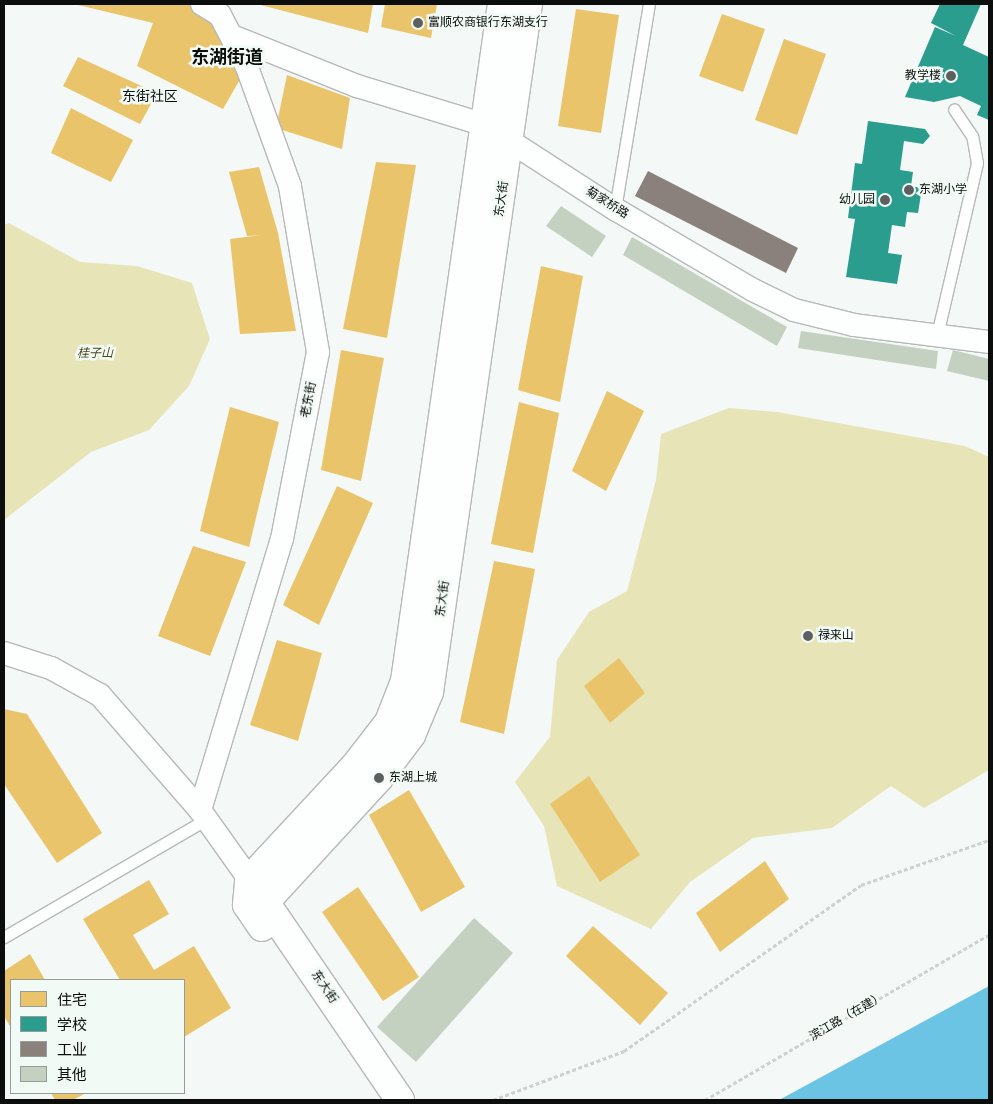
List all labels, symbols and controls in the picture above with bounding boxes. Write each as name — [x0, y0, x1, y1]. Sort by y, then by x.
place label: 富顺农商银行东湖支行 — [428, 16, 548, 30]
marker: 富顺农商银行东湖支行 — [412, 17, 424, 29]
district label: 东湖街道 — [191, 46, 263, 68]
place label: 教学楼 — [905, 69, 941, 83]
marker: 教学楼 — [945, 70, 957, 82]
district label: 东街社区 — [122, 89, 178, 105]
street label: 东大街 — [492, 180, 512, 218]
place label: 东湖小学 — [919, 183, 967, 197]
street label: 菊家桥路 — [583, 184, 631, 222]
marker: 东湖小学 — [903, 184, 915, 196]
place label: 幼儿园 — [839, 193, 875, 207]
marker: 幼儿园 — [879, 194, 891, 206]
park label: 桂子山 — [77, 347, 113, 361]
street label: 老东街 — [298, 381, 320, 419]
street label: 东大街 — [433, 580, 453, 618]
place label: 禄来山 — [818, 629, 854, 643]
marker: 禄来山 — [802, 630, 814, 642]
place label: 东湖上城 — [389, 771, 437, 785]
marker: 东湖上城 — [373, 772, 385, 784]
street label: 东大街 — [308, 968, 340, 1006]
legend — [10, 979, 185, 1094]
street label: 滨江路（在建） — [807, 990, 887, 1044]
text: 住宅 — [57, 992, 87, 1008]
text: 学校 — [57, 1017, 87, 1033]
text: 工业 — [57, 1042, 87, 1058]
text: 其他 — [57, 1067, 87, 1083]

